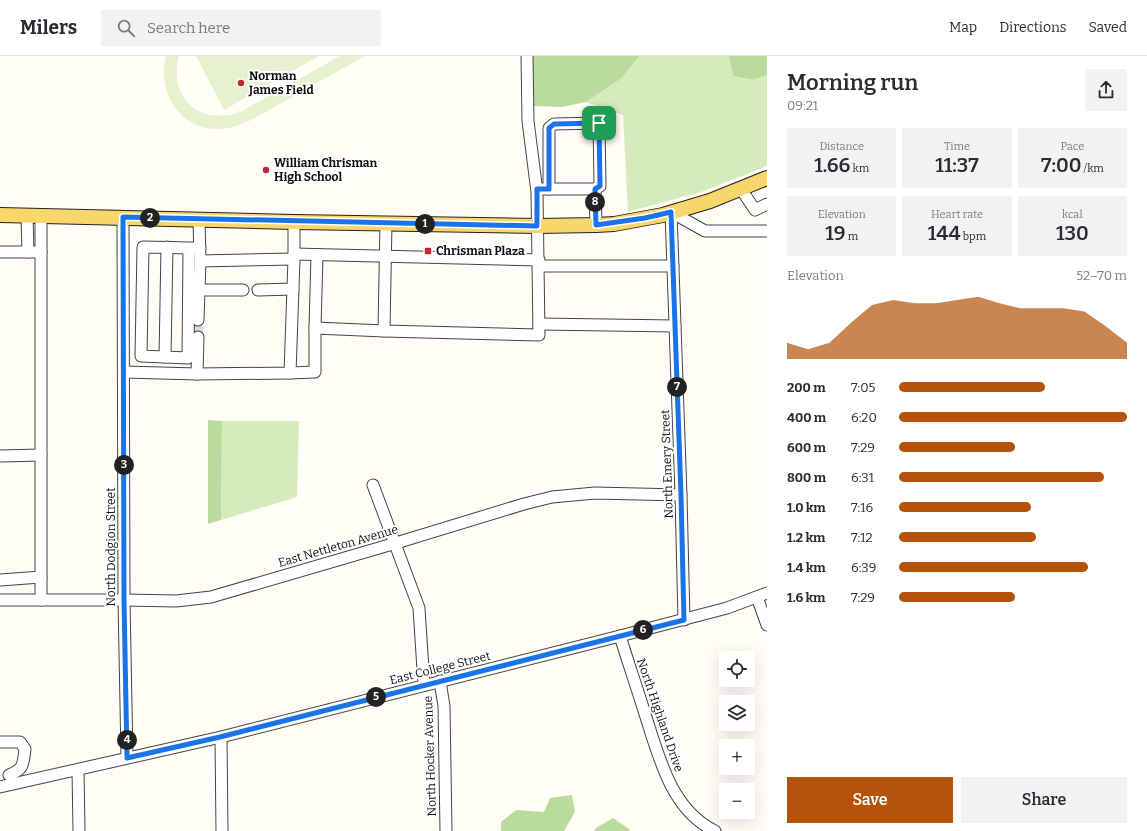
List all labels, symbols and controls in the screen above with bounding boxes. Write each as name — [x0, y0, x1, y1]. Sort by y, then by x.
search box — [101, 10, 381, 46]
text: Milers — [20, 16, 77, 39]
icon: search — [115, 17, 137, 39]
text: Search here — [147, 19, 230, 37]
text: Map — [949, 19, 977, 36]
text: Directions — [999, 19, 1067, 36]
text: Saved — [1089, 19, 1127, 36]
place label: Norman James Field — [248, 69, 314, 97]
text: Morning run — [787, 69, 918, 96]
button: share — [1085, 69, 1127, 111]
marker: Norman James Field — [236, 78, 246, 88]
text: 09:21 — [787, 98, 818, 113]
pin — [582, 106, 616, 140]
icon: arrive — [588, 112, 610, 134]
text: Distance — [819, 140, 864, 153]
text: Time — [944, 140, 970, 153]
text: Pace — [1060, 140, 1084, 153]
text: 1.66 — [814, 153, 850, 177]
text: 11:37 — [935, 153, 979, 177]
text: 7:00 — [1041, 153, 1081, 177]
place label: William Chrisman High School — [274, 156, 378, 184]
text: km — [850, 162, 869, 175]
text: /km — [1081, 162, 1104, 175]
marker: William Chrisman High School — [261, 165, 271, 175]
pin: 8 — [585, 192, 605, 212]
text: 8 — [592, 195, 598, 208]
pin: 2 — [140, 208, 160, 228]
text: Elevation — [818, 208, 866, 221]
text: Heart rate — [931, 208, 983, 221]
text: kcal — [1062, 208, 1083, 221]
text: 2 — [147, 211, 153, 224]
pin: 1 — [415, 214, 435, 234]
text: 1 — [423, 217, 427, 230]
text: 19 — [825, 221, 845, 245]
text: 144 — [928, 221, 961, 245]
text: 130 — [1056, 221, 1089, 245]
text: m — [845, 230, 858, 243]
text: bpm — [961, 230, 986, 243]
place label: Chrisman Plaza — [436, 244, 525, 258]
marker: Chrisman Plaza — [423, 246, 433, 256]
text: Elevation — [787, 268, 844, 283]
text: 52–70 m — [1076, 268, 1127, 283]
pin: 7 — [667, 377, 687, 397]
text: 7 — [674, 380, 680, 393]
text: 200 m — [787, 380, 826, 395]
text: 7:05 — [851, 380, 876, 395]
street label: North Emery Street — [658, 409, 676, 519]
text: 400 m — [787, 410, 826, 425]
text: 6:20 — [851, 410, 877, 425]
text: 600 m — [787, 440, 826, 455]
text: 7:29 — [851, 440, 875, 455]
pin: 3 — [114, 455, 134, 475]
text: 3 — [121, 458, 127, 471]
text: 800 m — [787, 470, 826, 485]
text: 6:31 — [851, 470, 874, 485]
street label: North Dodgion Street — [104, 487, 118, 607]
text: 1.0 km — [787, 500, 826, 515]
text: 7:16 — [851, 500, 873, 515]
street label: East Nettleton Avenue — [276, 522, 400, 570]
text: 1.2 km — [787, 530, 825, 545]
text: 7:12 — [851, 530, 873, 545]
text: 1.4 km — [787, 560, 826, 575]
text: 6:39 — [851, 560, 876, 575]
text: 1.6 km — [787, 590, 825, 605]
text: 7:29 — [851, 590, 875, 605]
pin: 6 — [633, 620, 653, 640]
text: 6 — [640, 623, 646, 636]
street label: East College Street — [388, 649, 493, 687]
map controls — [719, 651, 755, 819]
button: locate — [719, 651, 755, 687]
street label: North Highland Drive — [634, 656, 686, 774]
pin: 5 — [366, 687, 386, 707]
text: 5 — [373, 690, 379, 703]
street label: North Hocker Avenue — [421, 695, 439, 817]
button: layers — [719, 695, 755, 731]
pin: 4 — [117, 730, 137, 750]
text: 4 — [124, 733, 130, 746]
button: + — [719, 739, 755, 775]
button: Save — [787, 777, 953, 823]
button: Share — [961, 777, 1127, 823]
button: − — [719, 783, 755, 819]

